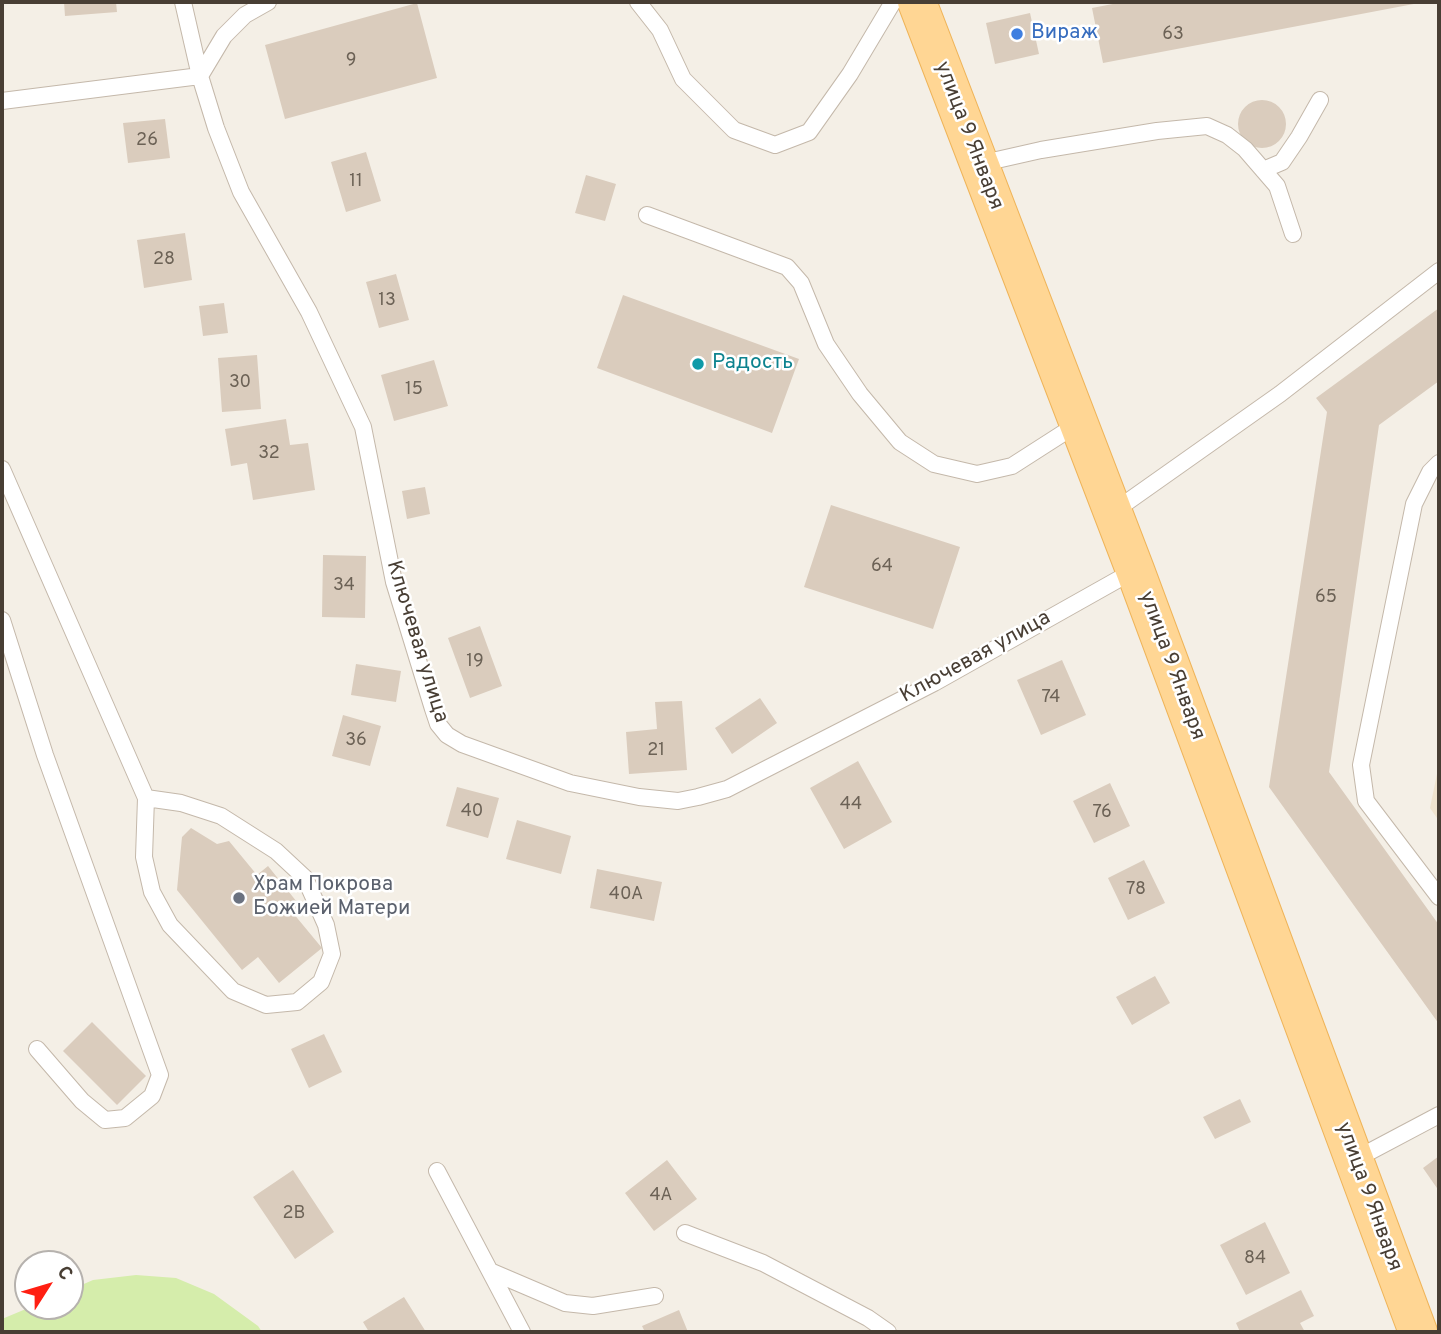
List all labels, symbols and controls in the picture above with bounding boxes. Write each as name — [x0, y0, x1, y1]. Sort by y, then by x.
place label: Вираж — [1031, 21, 1098, 47]
house number: 63 — [1162, 24, 1184, 46]
marker: Вираж — [1009, 26, 1025, 42]
house number: 9 — [346, 50, 356, 72]
street label: улица 9 Января — [928, 58, 1008, 214]
house number: 26 — [136, 130, 158, 152]
house number: 11 — [349, 171, 363, 193]
house number: 28 — [153, 249, 175, 271]
house number: 13 — [378, 290, 396, 312]
place label: Радость — [712, 351, 793, 377]
marker: Радость — [690, 356, 706, 372]
house number: 30 — [229, 372, 251, 394]
house number: 15 — [405, 379, 423, 401]
house number: 32 — [258, 443, 280, 465]
house number: 64 — [871, 556, 893, 578]
street label: Ключевая улица — [379, 558, 453, 726]
house number: 34 — [333, 575, 355, 597]
house number: 65 — [1315, 587, 1337, 609]
street label: улица 9 Января — [1132, 588, 1210, 744]
street label: Ключевая улица — [896, 606, 1056, 710]
house number: 19 — [466, 651, 484, 673]
house number: 74 — [1042, 687, 1060, 709]
house number: 36 — [345, 730, 367, 752]
house number: 21 — [647, 740, 665, 762]
house number: 44 — [840, 794, 862, 816]
house number: 40 — [461, 801, 483, 823]
house number: 76 — [1092, 802, 1112, 824]
place label: Храм Покрова Божией Матери — [253, 873, 410, 923]
house number: 78 — [1126, 879, 1146, 901]
house number: 40А — [609, 884, 643, 906]
marker: Храм Покрова Божией Матери — [231, 890, 247, 906]
street label: улица 9 Января — [1329, 1119, 1407, 1275]
house number: 4А — [649, 1185, 673, 1207]
house number: 2В — [283, 1203, 305, 1225]
house number: 84 — [1244, 1248, 1266, 1270]
north arrow — [14, 1250, 84, 1320]
text: С — [51, 1261, 77, 1286]

